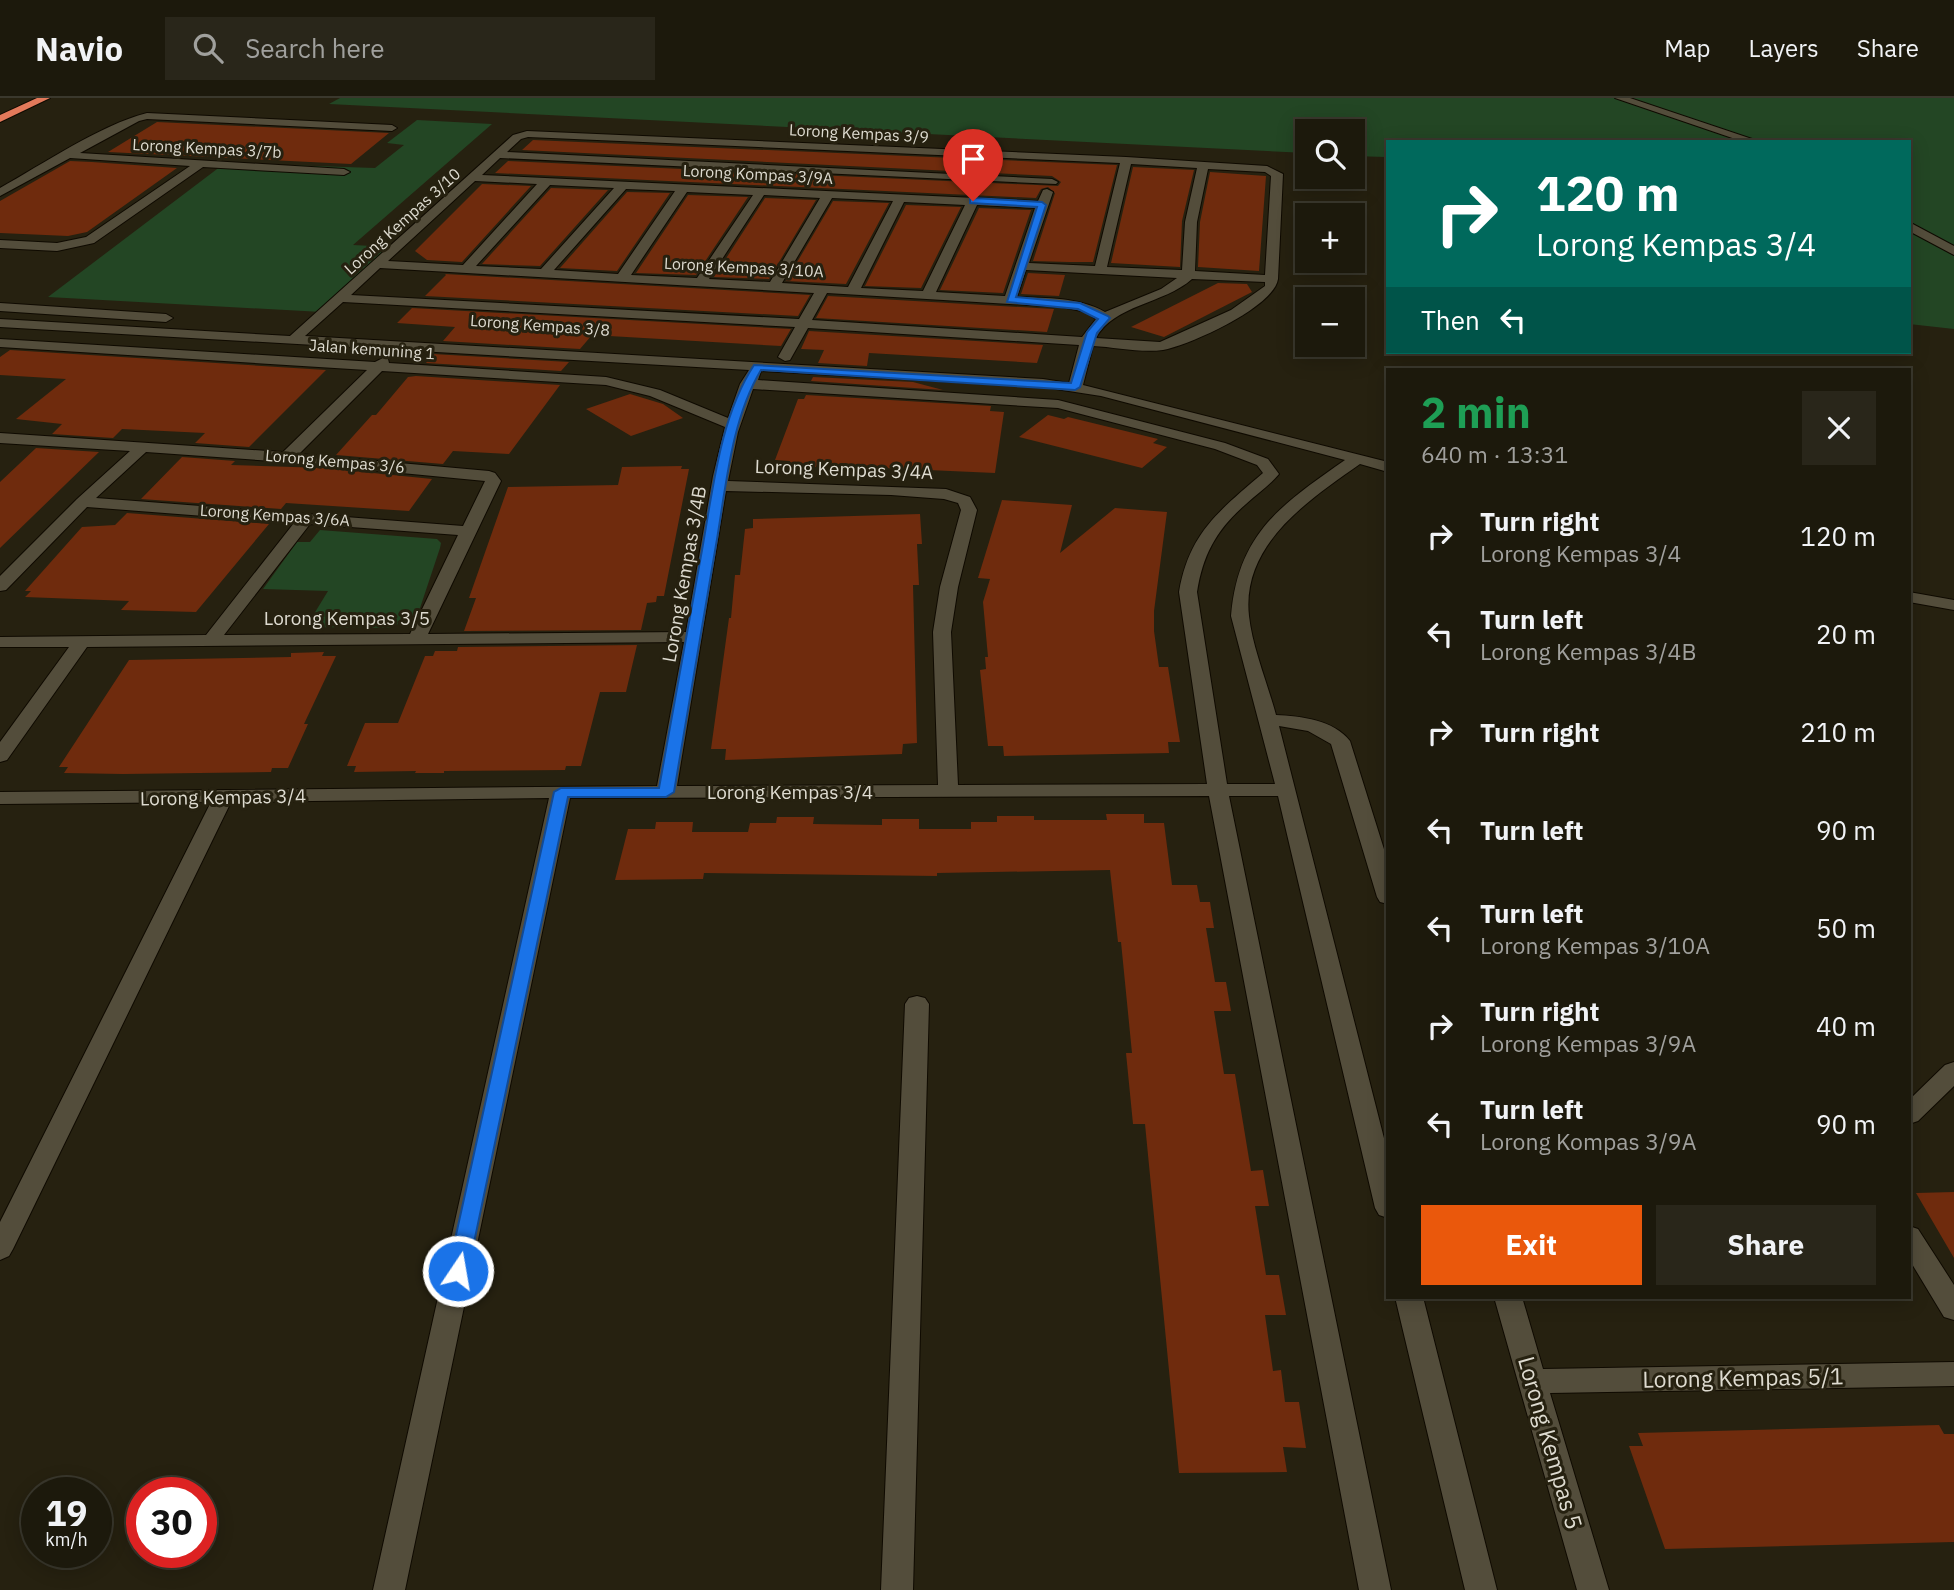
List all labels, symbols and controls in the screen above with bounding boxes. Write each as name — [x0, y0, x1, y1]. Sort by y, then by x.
search box — [165, 17, 655, 80]
text: Navio — [35, 27, 123, 70]
icon: search — [189, 29, 227, 67]
text: Search here — [245, 31, 385, 65]
text: Map — [1664, 32, 1711, 64]
text: Layers — [1749, 32, 1819, 64]
text: Share — [1857, 32, 1919, 64]
street label: Lorong Kempas 3/9 — [789, 119, 929, 147]
map controls — [1295, 119, 1365, 357]
button: search — [1295, 119, 1365, 189]
pin — [943, 129, 1003, 201]
street label: Lorong Kempas 3/7b — [132, 134, 282, 162]
icon: arrive — [954, 140, 992, 178]
street label: Lorong Kompas 3/9A — [682, 160, 834, 188]
text: 120 m — [1536, 161, 1680, 224]
street label: Lorong Kempas 3/10 — [340, 163, 464, 279]
icon: right — [1421, 168, 1512, 259]
button: + — [1295, 203, 1365, 273]
text: Lorong Kempas 3/4 — [1536, 223, 1816, 265]
street label: Lorong Kempas 3/10A — [664, 253, 824, 281]
button: − — [1295, 287, 1365, 357]
icon: left — [1494, 301, 1532, 339]
text: Then — [1421, 303, 1480, 337]
street label: Lorong Kempas 3/8 — [469, 310, 611, 340]
street label: Jalan kemuning 1 — [308, 335, 436, 363]
text: 2 min — [1421, 385, 1531, 440]
button: close — [1802, 391, 1876, 465]
text: 640 m · 13:31 — [1421, 439, 1568, 469]
street label: Lorong Kempas 3/6 — [264, 445, 406, 477]
street label: Lorong Kempas 3/4A — [754, 454, 934, 484]
street label: Lorong Kempas 3/4B — [657, 484, 711, 664]
street label: Lorong Kempas 3/6A — [199, 500, 351, 530]
text: Turn right — [1480, 504, 1599, 538]
icon: right — [1421, 517, 1459, 555]
text: 120 m — [1800, 519, 1876, 553]
text: Lorong Kempas 3/4 — [1480, 538, 1681, 568]
text: Turn left — [1480, 602, 1583, 636]
street label: Lorong Kempas 3/5 — [264, 606, 430, 630]
icon: left — [1421, 615, 1459, 653]
text: 20 m — [1816, 617, 1876, 651]
text: Lorong Kempas 3/4B — [1480, 636, 1696, 666]
icon: right — [1421, 713, 1459, 751]
text: Turn right — [1480, 715, 1599, 749]
text: 210 m — [1800, 715, 1876, 749]
street label: Lorong Kempas 3/4 — [707, 780, 873, 804]
street label: Lorong Kempas 3/4 — [140, 784, 306, 810]
icon: left — [1421, 811, 1459, 849]
text: Turn left — [1480, 813, 1583, 847]
text: 90 m — [1816, 813, 1876, 847]
text: Turn left — [1480, 896, 1583, 930]
icon: left — [1421, 909, 1459, 947]
text: 50 m — [1816, 911, 1876, 945]
text: Lorong Kempas 3/10A — [1480, 930, 1710, 960]
text: Turn right — [1480, 994, 1599, 1028]
icon: right — [1421, 1007, 1459, 1045]
text: 40 m — [1816, 1009, 1876, 1043]
text: Lorong Kempas 3/9A — [1480, 1028, 1696, 1058]
text: Turn left — [1480, 1092, 1583, 1126]
icon: left — [1421, 1105, 1459, 1143]
text: 90 m — [1816, 1107, 1876, 1141]
text: Lorong Kompas 3/9A — [1480, 1126, 1696, 1156]
button: Exit — [1421, 1205, 1642, 1285]
button: Share — [1656, 1205, 1876, 1285]
position arrow — [421, 1234, 495, 1308]
street label: Lorong Kempas 5 — [1512, 1353, 1590, 1533]
street label: Lorong Kempas 5/1 — [1642, 1360, 1844, 1394]
speed limit sign: 30 — [126, 1477, 217, 1568]
text: 19 — [45, 1490, 88, 1536]
text: km/h — [45, 1528, 88, 1551]

